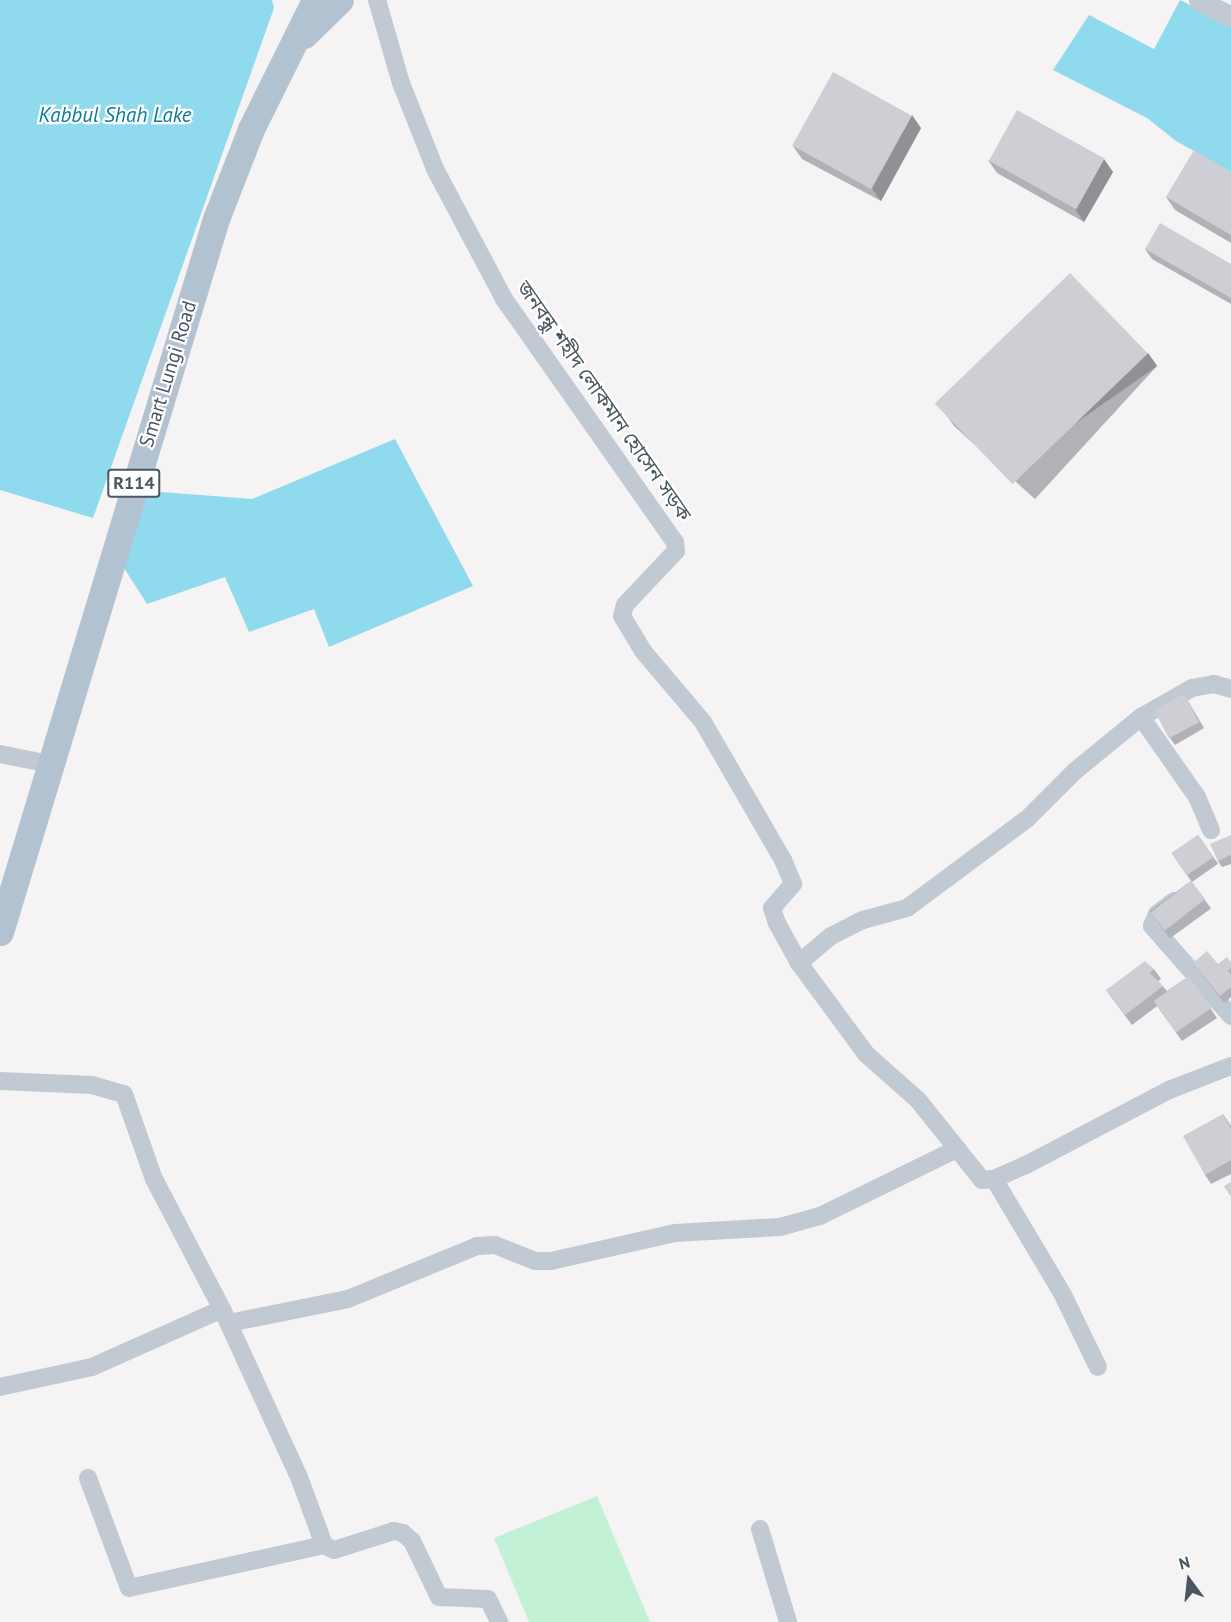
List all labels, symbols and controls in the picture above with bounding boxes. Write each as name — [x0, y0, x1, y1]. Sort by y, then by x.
water label: Kabbul Shah Lake — [39, 102, 191, 128]
street label: জনবন্ধু শহীদ লোকমান হোসেন সড়ক — [512, 276, 696, 526]
street label: Smart Lungi Road — [134, 298, 202, 450]
road number: R114 — [107, 468, 161, 498]
north arrow — [1159, 1550, 1219, 1610]
text: N — [1177, 1552, 1192, 1574]

